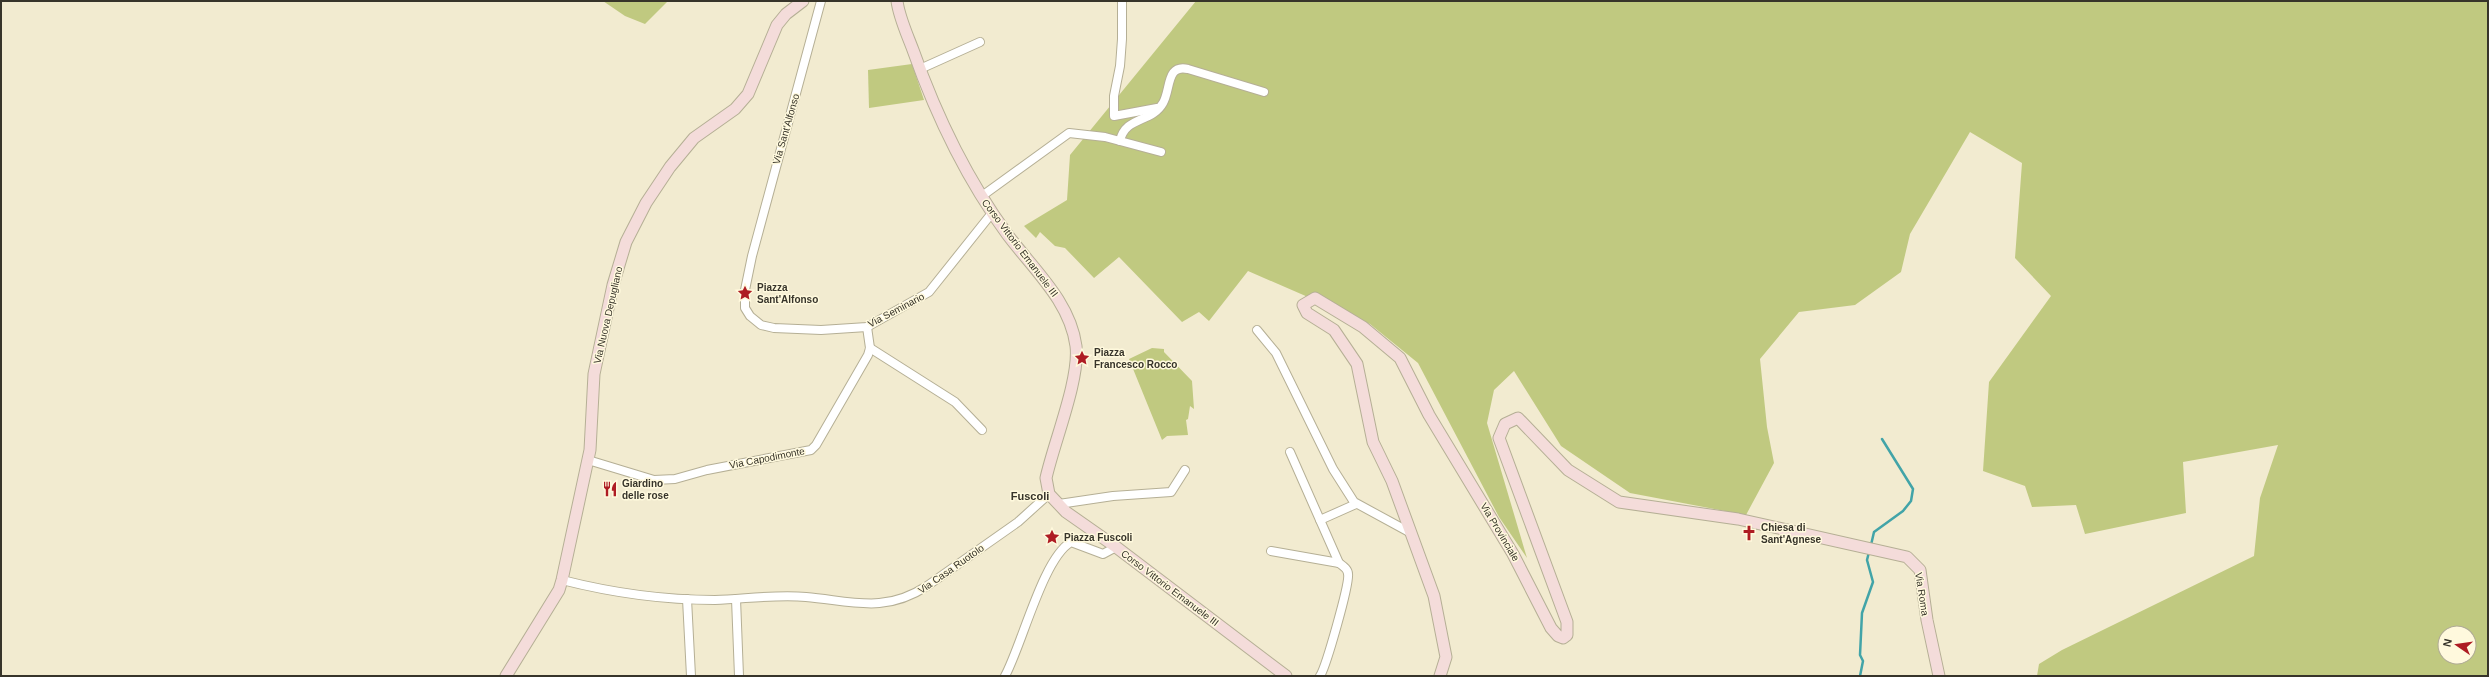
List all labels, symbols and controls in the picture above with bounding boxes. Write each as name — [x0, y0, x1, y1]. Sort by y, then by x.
street label: Via Sant'Alfonso — [771, 92, 801, 166]
street label: Corso Vittorio Emanuele III — [980, 197, 1060, 299]
street label: Via Nuova Depugliano — [591, 265, 625, 365]
place label: Piazza Sant'Alfonso — [757, 282, 818, 305]
place icon: Piazza Sant'Alfonso — [736, 284, 754, 302]
street label: Via Seminario — [866, 290, 926, 329]
place label: Piazza Francesco Rocco — [1094, 347, 1177, 370]
place icon: Piazza Francesco Rocco — [1073, 349, 1091, 367]
street label: Via Capodimonte — [728, 445, 806, 471]
place label: Giardino delle rose — [622, 478, 669, 501]
restaurant icon: Giardino delle rose — [601, 480, 619, 498]
district label: Fuscoli — [1011, 490, 1049, 502]
street label: Via Provinciale — [1478, 501, 1522, 563]
place label: Chiesa di Sant'Agnese — [1761, 522, 1822, 545]
church icon: Chiesa di Sant'Agnese — [1740, 524, 1758, 542]
place icon: Piazza Fuscoli — [1043, 528, 1061, 546]
place label: Piazza Fuscoli — [1064, 532, 1133, 543]
street label: Via Casa Ruotolo — [916, 542, 986, 596]
street label: Corso Vittorio Emanuele III — [1119, 548, 1221, 628]
street label: Via Roma — [1913, 572, 1931, 617]
north arrow — [2437, 625, 2477, 665]
text: N — [2441, 637, 2454, 648]

